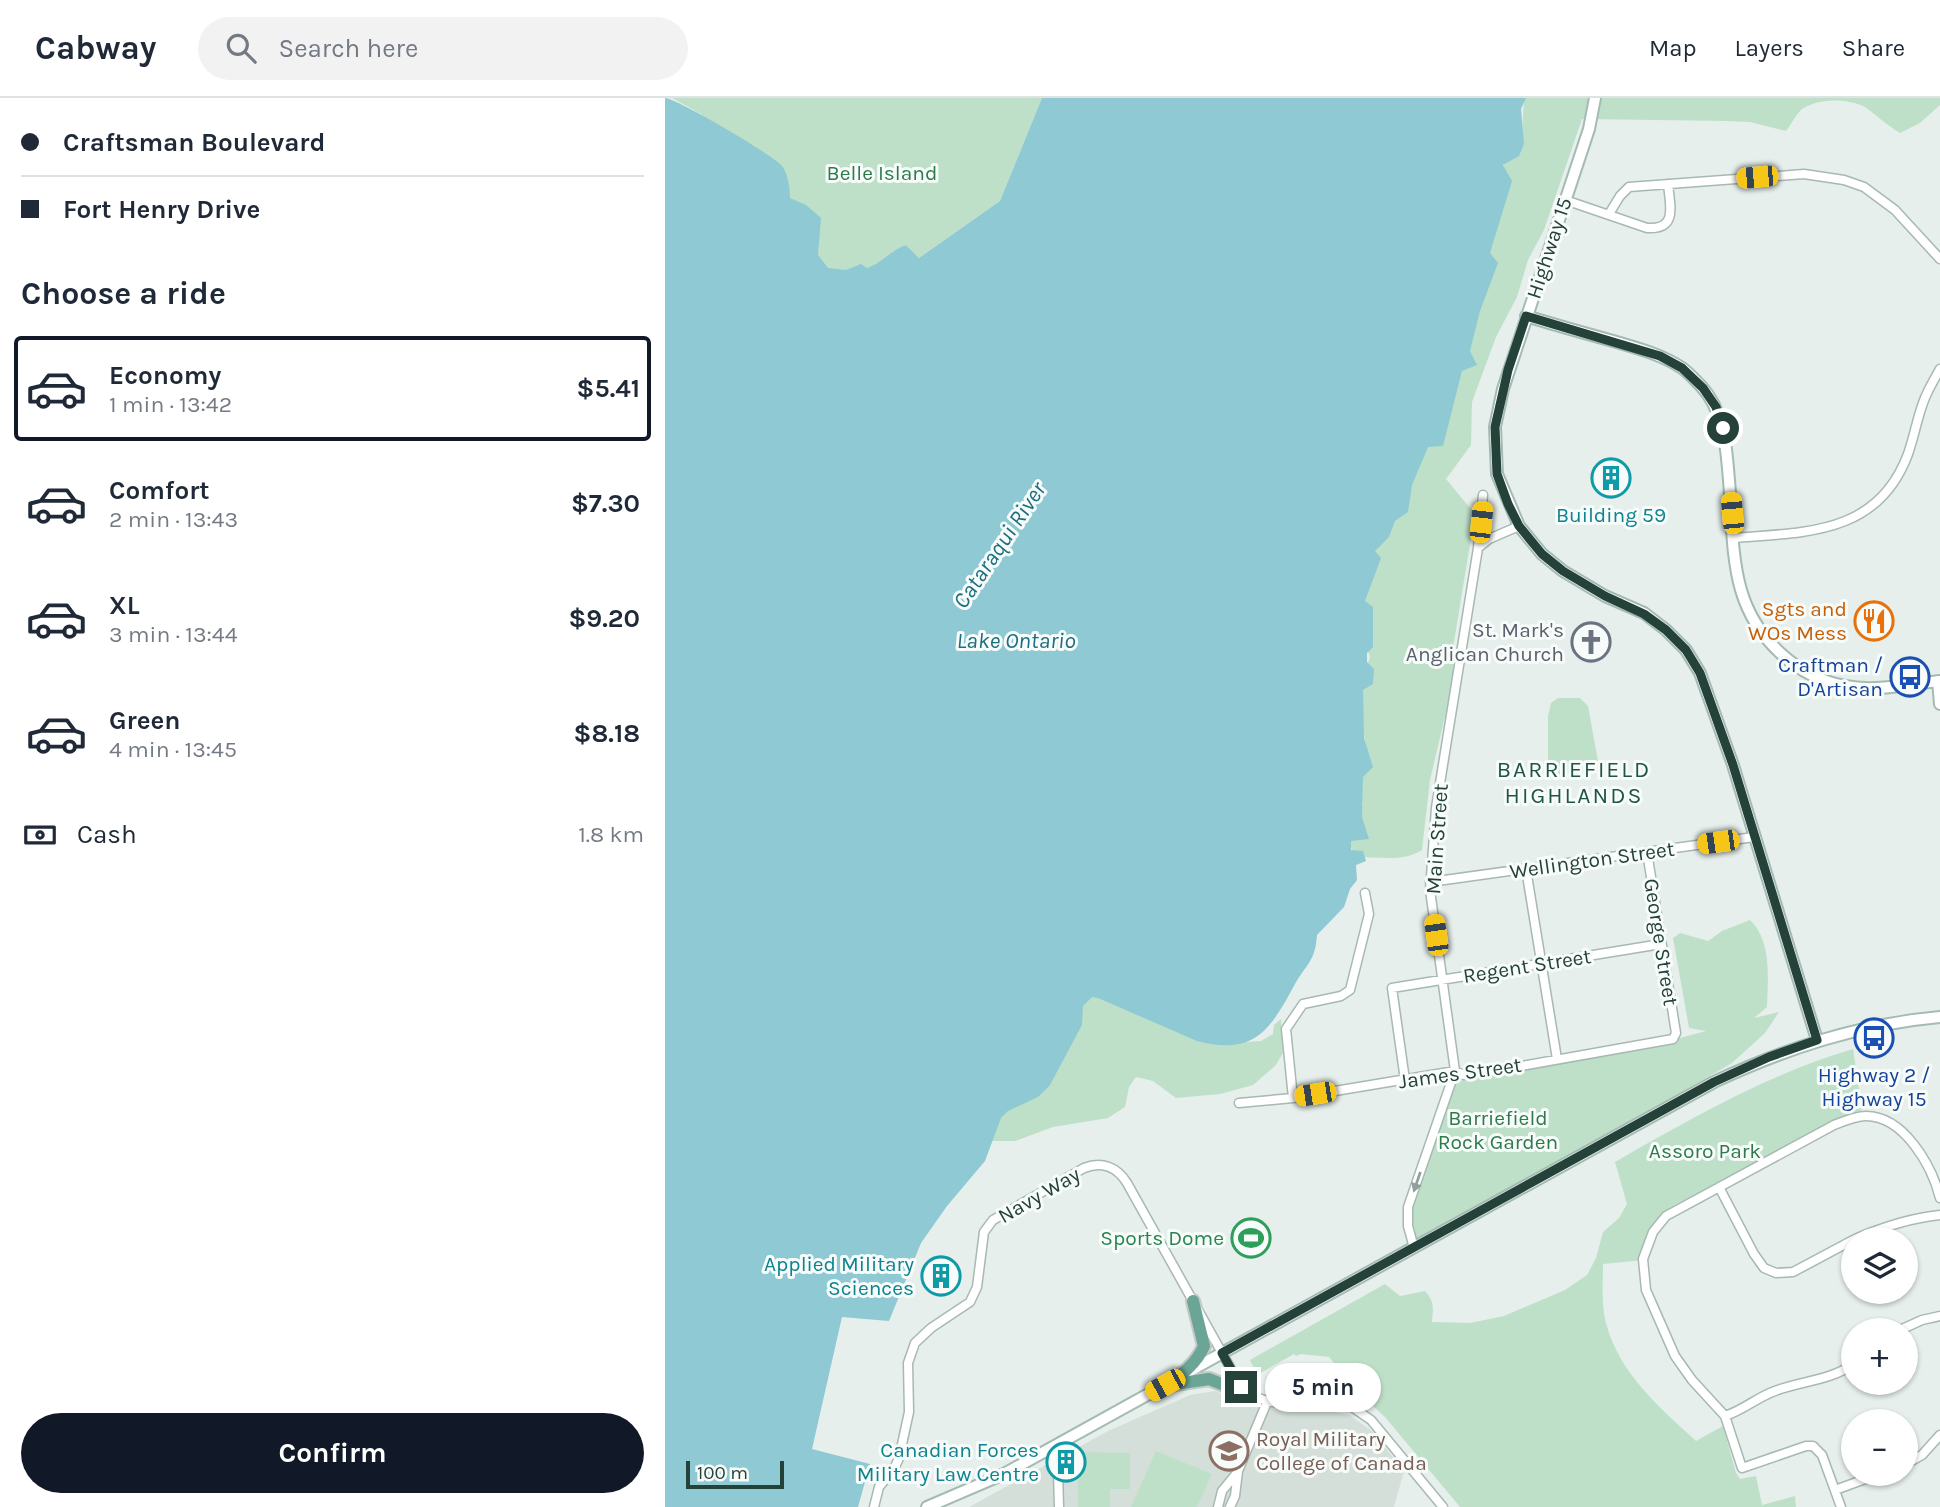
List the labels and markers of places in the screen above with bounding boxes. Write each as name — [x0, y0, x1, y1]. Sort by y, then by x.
building icon: Building 59 — [1590, 457, 1632, 499]
place label: Building 59 — [1556, 503, 1666, 527]
place label: Sgts and WOs Mess — [1748, 597, 1847, 645]
restaurant icon: Sgts and WOs Mess — [1853, 600, 1895, 642]
place label: St. Mark's Anglican Church — [1406, 618, 1564, 666]
church icon: St. Mark's Anglican Church — [1570, 621, 1612, 663]
place label: Craftman / D'Artisan — [1778, 653, 1883, 701]
bus stop icon: Craftman / D'Artisan — [1889, 656, 1931, 698]
bus stop icon: Highway 2 / Highway 15 — [1853, 1017, 1895, 1059]
place label: Highway 2 / Highway 15 — [1818, 1063, 1930, 1111]
sports icon: Sports Dome — [1230, 1217, 1272, 1259]
place label: Sports Dome — [1100, 1226, 1224, 1250]
place label: Applied Military Sciences — [764, 1252, 914, 1300]
building icon: Applied Military Sciences — [920, 1255, 962, 1297]
place label: Royal Military College of Canada — [1256, 1427, 1427, 1475]
school or university icon: Royal Military College of Canada — [1208, 1430, 1250, 1472]
place label: Canadian Forces Military Law Centre — [857, 1438, 1039, 1486]
building icon: Canadian Forces Military Law Centre — [1045, 1441, 1087, 1483]

